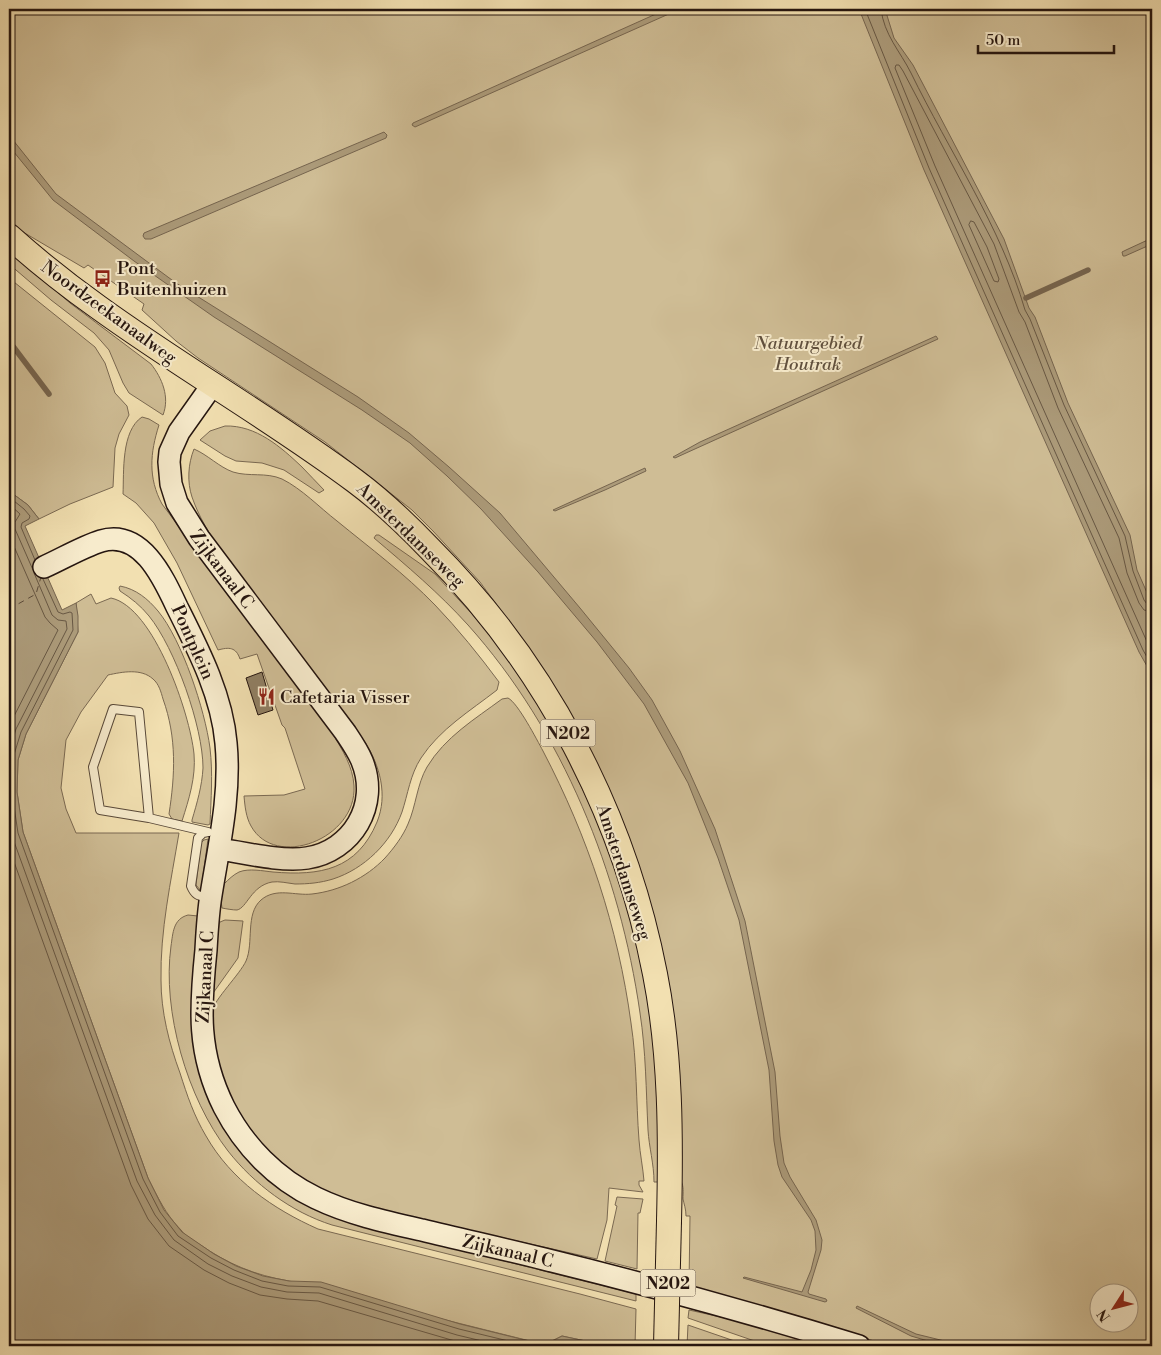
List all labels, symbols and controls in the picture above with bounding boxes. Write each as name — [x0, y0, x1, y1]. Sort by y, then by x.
scale bar — [978, 22, 1115, 54]
text: 50 m — [986, 31, 1020, 50]
street label: Noordzeekanaalweg — [36, 255, 182, 370]
place label: Pont Buitenhuizen — [116, 257, 227, 301]
bus stop icon: Pont Buitenhuizen — [93, 268, 113, 288]
park label: Natuurgebied Houtrak — [753, 332, 863, 376]
street label: Amsterdamseweg — [351, 477, 470, 593]
street label: Zijkanaal C — [185, 525, 259, 613]
street label: Pontplein — [166, 601, 219, 684]
place label: Cafetaria Visser — [280, 686, 410, 709]
restaurant icon: Cafetaria Visser — [256, 687, 276, 707]
road number: N202 — [540, 720, 596, 746]
street label: Amsterdamseweg — [590, 800, 657, 944]
street label: Zijkanaal C — [192, 930, 219, 1024]
street label: Zijkanaal C — [460, 1230, 556, 1273]
road number: N202 — [640, 1270, 696, 1296]
north arrow — [1088, 1282, 1138, 1332]
text: N — [1094, 1305, 1115, 1325]

